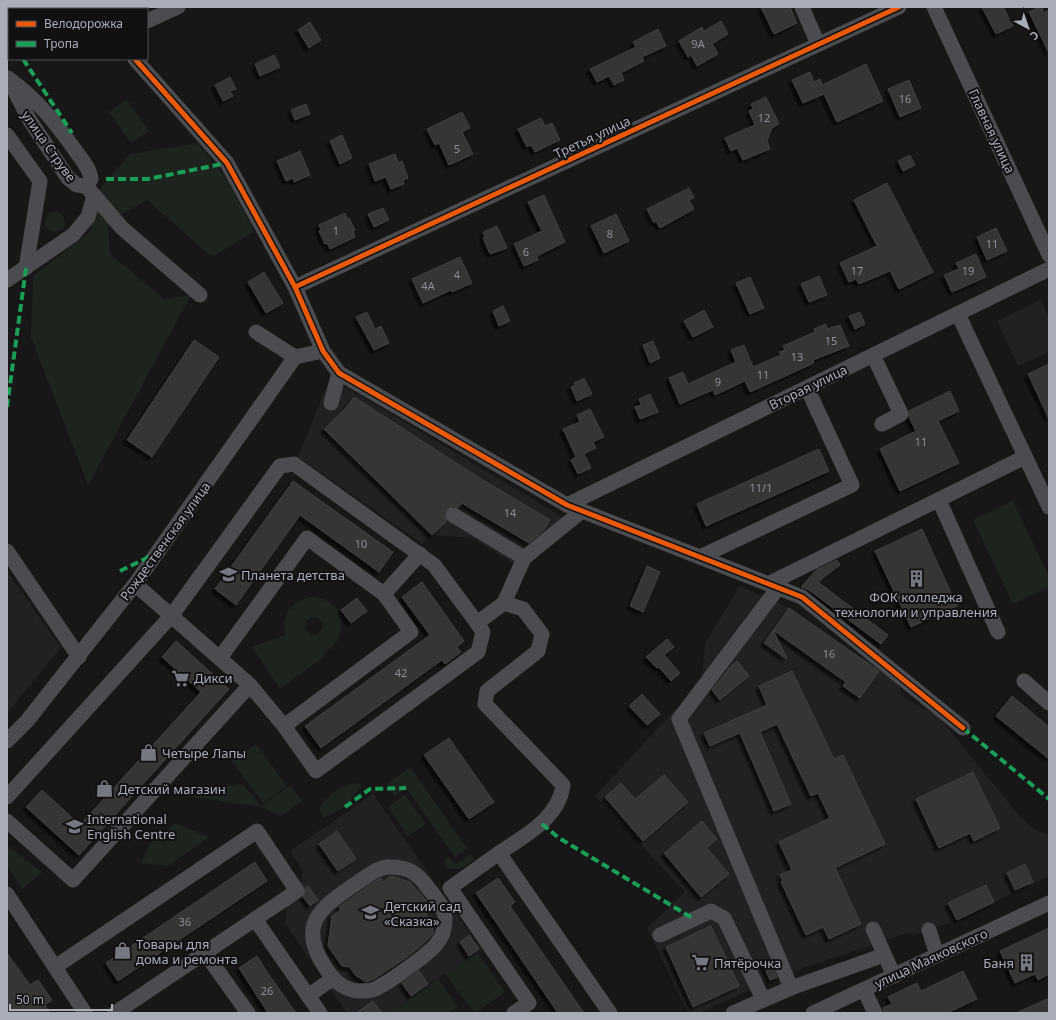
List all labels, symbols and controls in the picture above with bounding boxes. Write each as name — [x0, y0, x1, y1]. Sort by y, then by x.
legend — [8, 8, 148, 60]
north arrow — [1008, 8, 1048, 48]
text: Велодорожка — [44, 15, 123, 32]
text: С — [1027, 28, 1042, 44]
text: Тропа — [44, 35, 79, 52]
house number: 9А — [691, 36, 706, 51]
street label: Главная улица — [965, 86, 1019, 176]
house number: 16 — [899, 91, 911, 106]
street label: улица Струве — [18, 107, 80, 185]
house number: 12 — [758, 110, 770, 125]
street label: Третья улица — [551, 111, 633, 163]
house number: 5 — [454, 141, 460, 156]
house number: 1 — [333, 223, 339, 238]
house number: 8 — [607, 226, 613, 241]
house number: 11 — [986, 236, 998, 251]
house number: 6 — [523, 244, 529, 259]
house number: 17 — [851, 263, 863, 278]
house number: 19 — [962, 263, 974, 278]
house number: 4 — [454, 267, 461, 282]
house number: 4А — [421, 278, 436, 293]
house number: 15 — [825, 333, 837, 348]
house number: 13 — [791, 349, 803, 364]
street label: Вторая улица — [766, 360, 850, 414]
house number: 11 — [757, 367, 769, 382]
house number: 9 — [715, 374, 721, 389]
house number: 11 — [915, 434, 927, 449]
street label: Рождественская улица — [116, 478, 214, 604]
house number: 11/1 — [750, 480, 772, 495]
house number: 14 — [504, 505, 517, 520]
house number: 10 — [355, 536, 367, 551]
school or university icon: Планета детства — [218, 565, 238, 585]
place label: Планета детства — [241, 566, 345, 584]
building icon: ФОК колледжа технологии и управления — [906, 568, 926, 588]
place label: ФОК колледжа технологии и управления — [835, 588, 997, 621]
house number: 16 — [823, 646, 835, 661]
house number: 42 — [395, 665, 407, 680]
supermarket icon: Дикси — [171, 668, 191, 688]
place label: Дикси — [194, 669, 233, 687]
shop icon: Четыре Лапы — [139, 743, 159, 763]
place label: Четыре Лапы — [162, 744, 246, 762]
shop icon: Детский магазин — [95, 779, 115, 799]
place label: Детский магазин — [118, 780, 226, 798]
place label: International English Centre — [87, 810, 175, 843]
school or university icon: International English Centre — [64, 816, 84, 836]
place label: Детский сад «Сказка» — [384, 897, 461, 930]
school or university icon: Детский сад «Сказка» — [361, 903, 381, 923]
house number: 36 — [179, 914, 191, 929]
street label: улица Маяковского — [872, 924, 991, 992]
place label: Товары для дома и ремонта — [136, 935, 238, 968]
shop icon: Товары для дома и ремонта — [113, 941, 133, 961]
supermarket icon: Пятёрочка — [691, 953, 711, 973]
building icon: Баня — [1017, 953, 1037, 973]
place label: Пятёрочка — [714, 954, 781, 972]
place label: Баня — [983, 954, 1014, 972]
house number: 26 — [261, 983, 273, 998]
scale bar — [10, 986, 112, 1012]
text: 50 m — [16, 991, 44, 1008]

